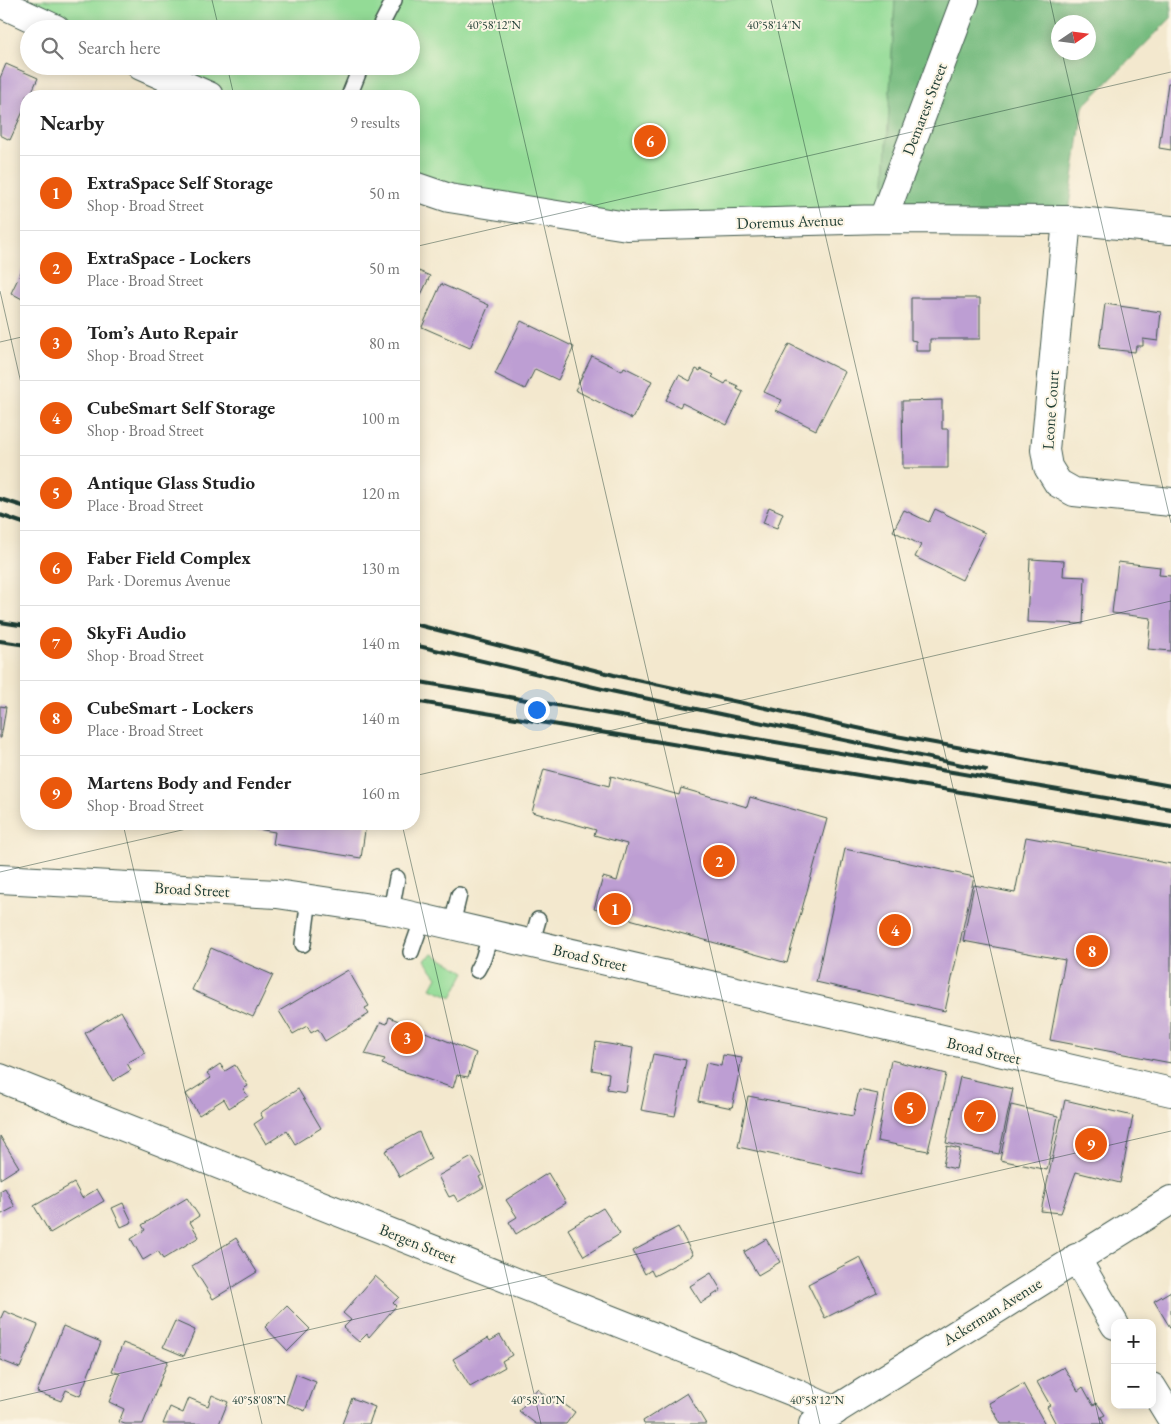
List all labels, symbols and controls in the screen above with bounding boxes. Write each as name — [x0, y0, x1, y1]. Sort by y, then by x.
north arrow — [1051, 15, 1096, 60]
text: 40°58'12"N — [467, 17, 521, 33]
text: 40°58'14"N — [747, 17, 801, 33]
search box — [20, 20, 420, 75]
icon: search — [38, 34, 66, 62]
text: Search here — [78, 35, 160, 60]
street label: Demarest Street — [897, 60, 952, 158]
text: Nearby — [40, 109, 104, 136]
text: 9 results — [350, 112, 400, 133]
pin: 6 — [634, 122, 666, 160]
text: ExtraSpace Self Storage — [87, 170, 273, 195]
text: 1 — [52, 183, 60, 204]
text: 50 m — [369, 183, 400, 204]
text: Shop · Broad Street — [87, 195, 204, 216]
street label: Doremus Avenue — [736, 209, 844, 234]
text: ExtraSpace - Lockers — [87, 245, 251, 270]
text: 2 — [52, 258, 60, 279]
text: 50 m — [369, 258, 400, 279]
text: Place · Broad Street — [87, 270, 203, 291]
text: Tom’s Auto Repair — [87, 320, 238, 345]
text: 3 — [52, 333, 60, 354]
text: 80 m — [369, 333, 400, 354]
text: Shop · Broad Street — [87, 345, 204, 366]
street label: Leone Court — [1037, 370, 1064, 450]
text: CubeSmart Self Storage — [87, 395, 275, 420]
text: 4 — [52, 408, 60, 429]
text: 100 m — [361, 408, 400, 429]
text: Shop · Broad Street — [87, 420, 204, 441]
text: Antique Glass Studio — [87, 470, 255, 495]
text: 5 — [52, 483, 60, 504]
text: 120 m — [361, 483, 400, 504]
text: Place · Broad Street — [87, 495, 203, 516]
text: Faber Field Complex — [87, 545, 251, 570]
text: 6 — [52, 558, 60, 579]
text: 130 m — [361, 558, 400, 579]
text: Park · Doremus Avenue — [87, 570, 231, 591]
text: SkyFi Audio — [87, 620, 186, 645]
text: 7 — [52, 633, 60, 654]
text: 140 m — [361, 633, 400, 654]
text: Shop · Broad Street — [87, 645, 204, 666]
text: CubeSmart - Lockers — [87, 695, 253, 720]
your location — [524, 697, 550, 723]
text: 8 — [52, 708, 60, 729]
text: 140 m — [361, 708, 400, 729]
text: Place · Broad Street — [87, 720, 203, 741]
text: Martens Body and Fender — [87, 770, 291, 795]
text: 9 — [52, 783, 60, 804]
text: 160 m — [361, 783, 400, 804]
text: Shop · Broad Street — [87, 795, 204, 816]
pin: 2 — [703, 842, 735, 880]
street label: Broad Street — [154, 877, 230, 902]
pin: 1 — [599, 890, 631, 928]
pin: 4 — [879, 911, 911, 949]
pin: 8 — [1076, 932, 1108, 970]
street label: Broad Street — [551, 939, 629, 976]
pin: 3 — [391, 1019, 423, 1057]
street label: Broad Street — [945, 1032, 1023, 1069]
pin: 5 — [894, 1089, 926, 1127]
pin: 7 — [964, 1097, 996, 1135]
pin: 9 — [1075, 1125, 1107, 1163]
street label: Bergen Street — [376, 1219, 459, 1268]
street label: Ackerman Avenue — [938, 1273, 1046, 1351]
map controls — [1111, 1319, 1156, 1409]
button: + — [1111, 1319, 1156, 1364]
button: − — [1111, 1364, 1156, 1409]
text: 40°58'08"N — [232, 1392, 286, 1408]
text: 40°58'10"N — [511, 1392, 565, 1408]
text: 40°58'12"N — [790, 1392, 844, 1408]

